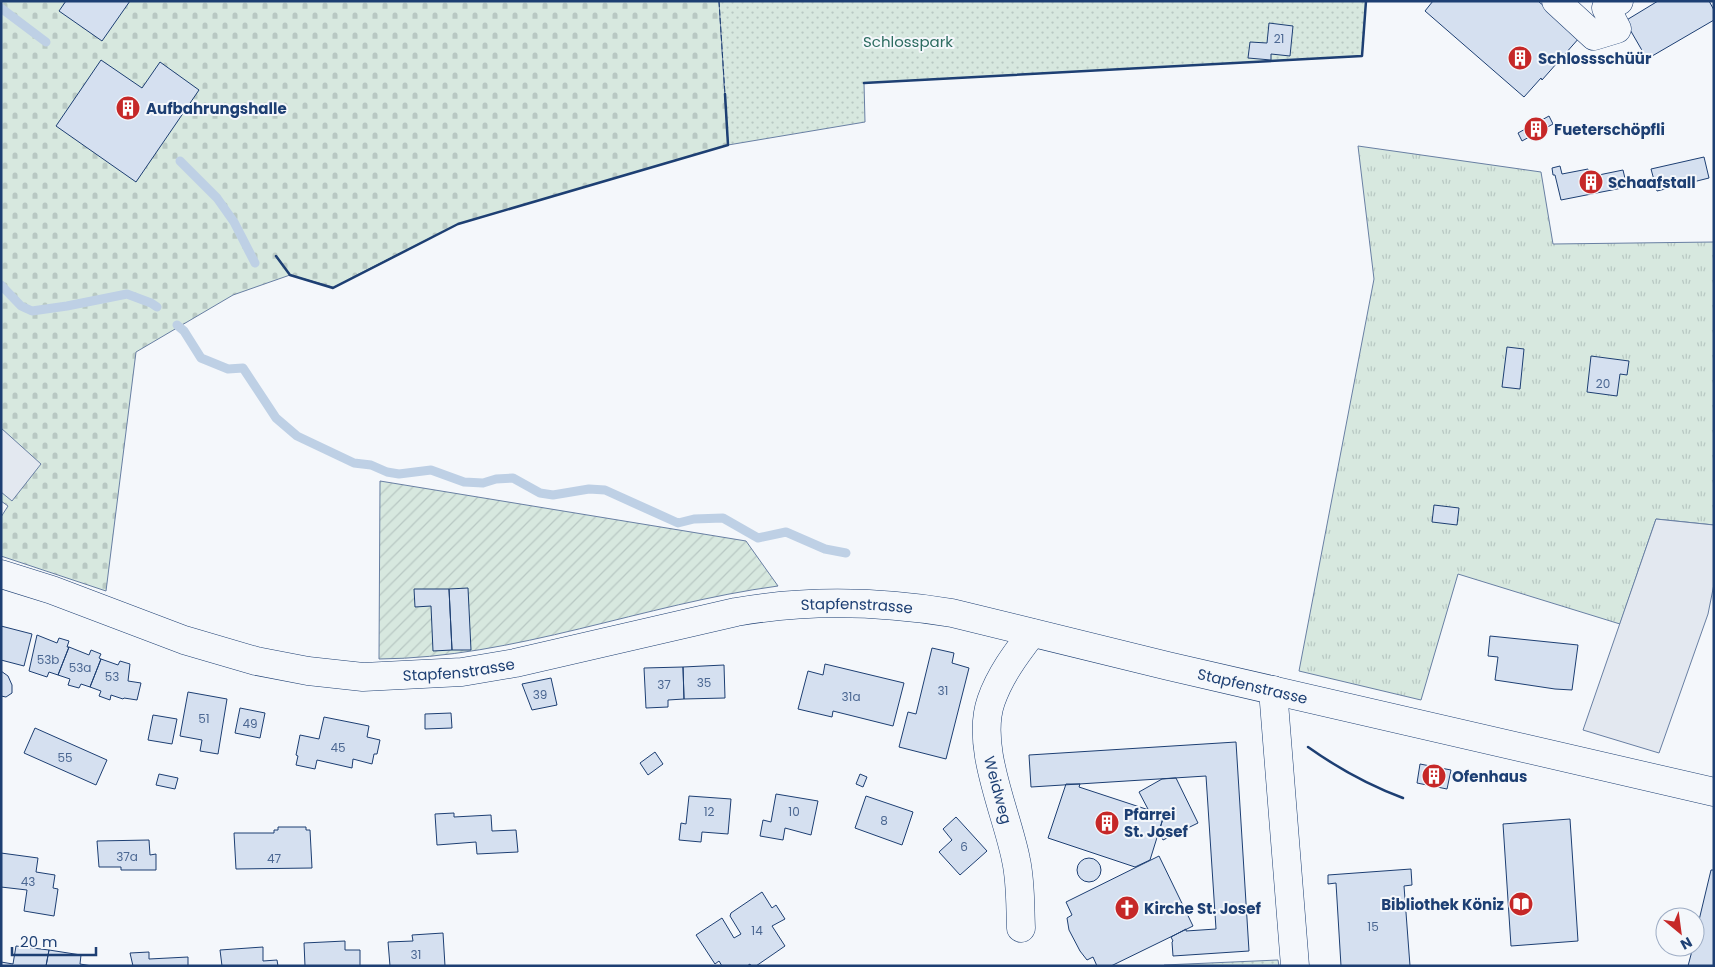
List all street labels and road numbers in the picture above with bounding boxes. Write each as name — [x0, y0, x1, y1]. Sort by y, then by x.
street label: Stapfenstrasse — [800, 593, 914, 618]
street label: Stapfenstrasse — [402, 653, 516, 685]
street label: Stapfenstrasse — [1196, 663, 1310, 708]
street label: Weidweg — [979, 754, 1017, 826]

